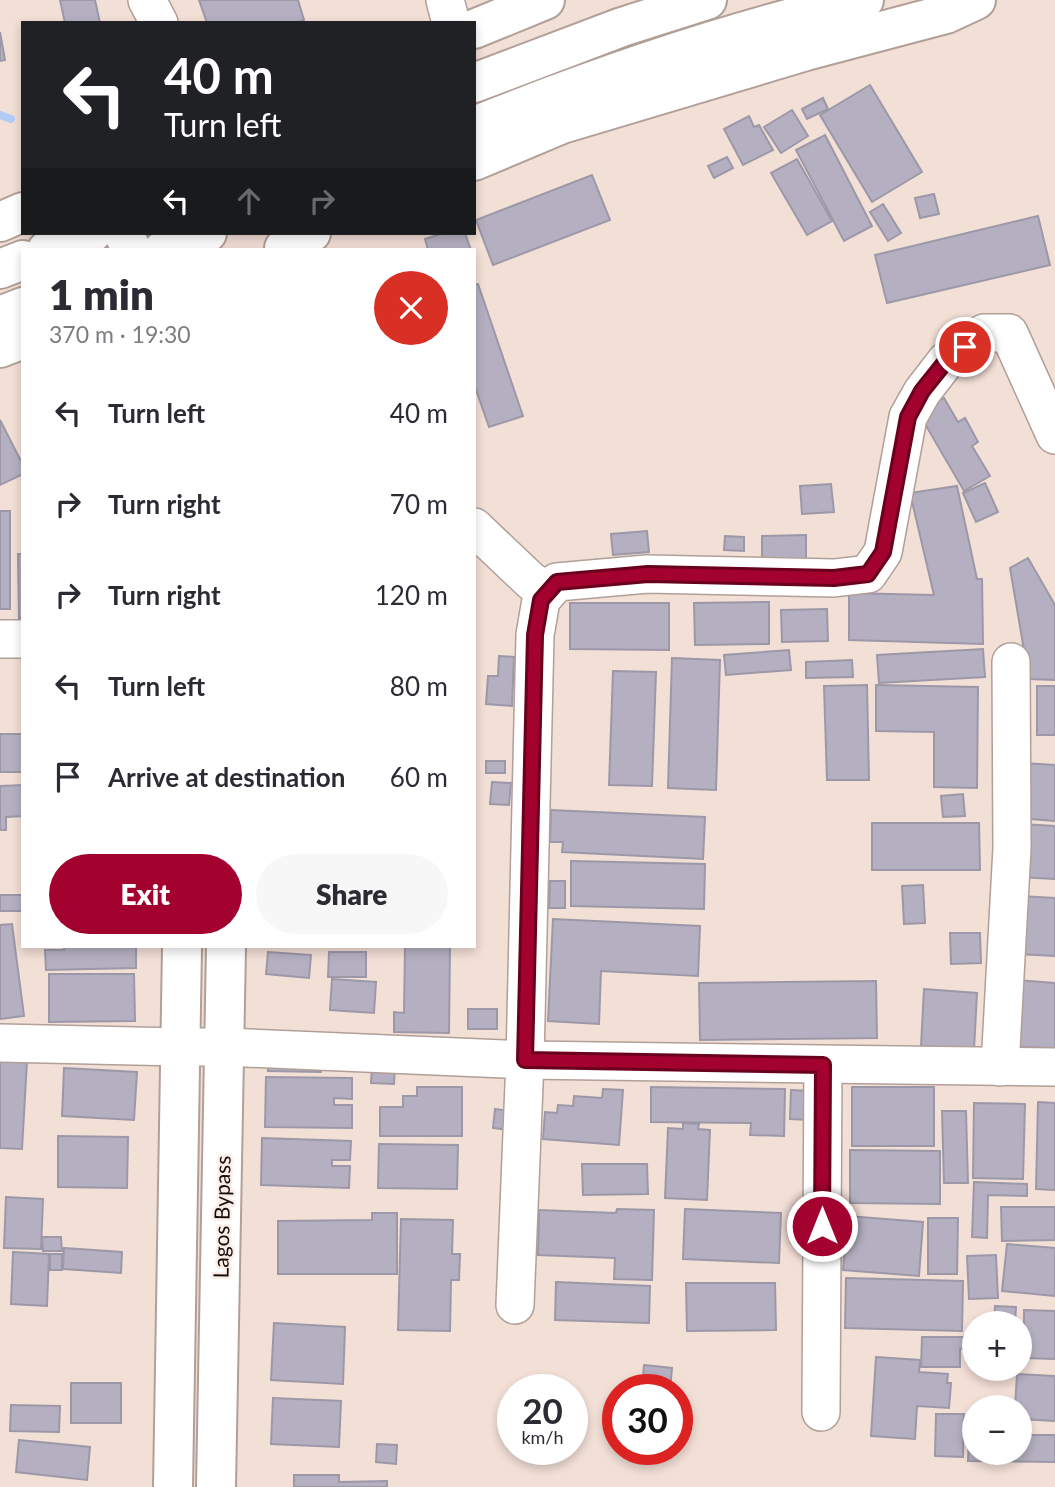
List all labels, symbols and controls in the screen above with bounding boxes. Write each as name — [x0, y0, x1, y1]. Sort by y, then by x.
text: 40 m — [164, 46, 274, 104]
icon: left — [49, 49, 140, 140]
text: Turn left — [164, 105, 281, 144]
icon: left — [157, 182, 195, 220]
icon: ahead — [230, 182, 268, 220]
icon: right — [303, 182, 341, 220]
text: 1 min — [49, 269, 154, 319]
button: close — [374, 271, 448, 345]
pin — [935, 317, 995, 377]
text: 370 m · 19:30 — [49, 320, 191, 348]
icon: arrive — [946, 328, 984, 366]
icon: left — [49, 394, 87, 432]
text: Turn left — [108, 397, 205, 429]
text: 40 m — [390, 397, 448, 429]
icon: right — [49, 485, 87, 523]
text: Turn right — [108, 488, 221, 520]
text: 70 m — [390, 488, 448, 520]
icon: right — [49, 576, 87, 614]
text: Turn right — [108, 579, 221, 611]
text: 120 m — [375, 579, 448, 611]
icon: left — [49, 667, 87, 705]
text: Turn left — [108, 670, 205, 702]
text: 80 m — [390, 670, 448, 702]
icon: arrive — [49, 758, 87, 796]
text: Arrive at destination — [108, 761, 345, 793]
text: 60 m — [390, 761, 448, 793]
button: Exit — [49, 854, 242, 934]
button: Share — [256, 854, 448, 934]
street label: Lagos Bypass — [207, 1155, 235, 1279]
position arrow — [785, 1189, 859, 1263]
map controls — [962, 1311, 1032, 1465]
button: + — [962, 1311, 1032, 1381]
speed limit sign: 30 — [602, 1374, 693, 1465]
text: 20 — [522, 1389, 563, 1431]
button: − — [962, 1395, 1032, 1465]
text: km/h — [521, 1426, 564, 1448]

